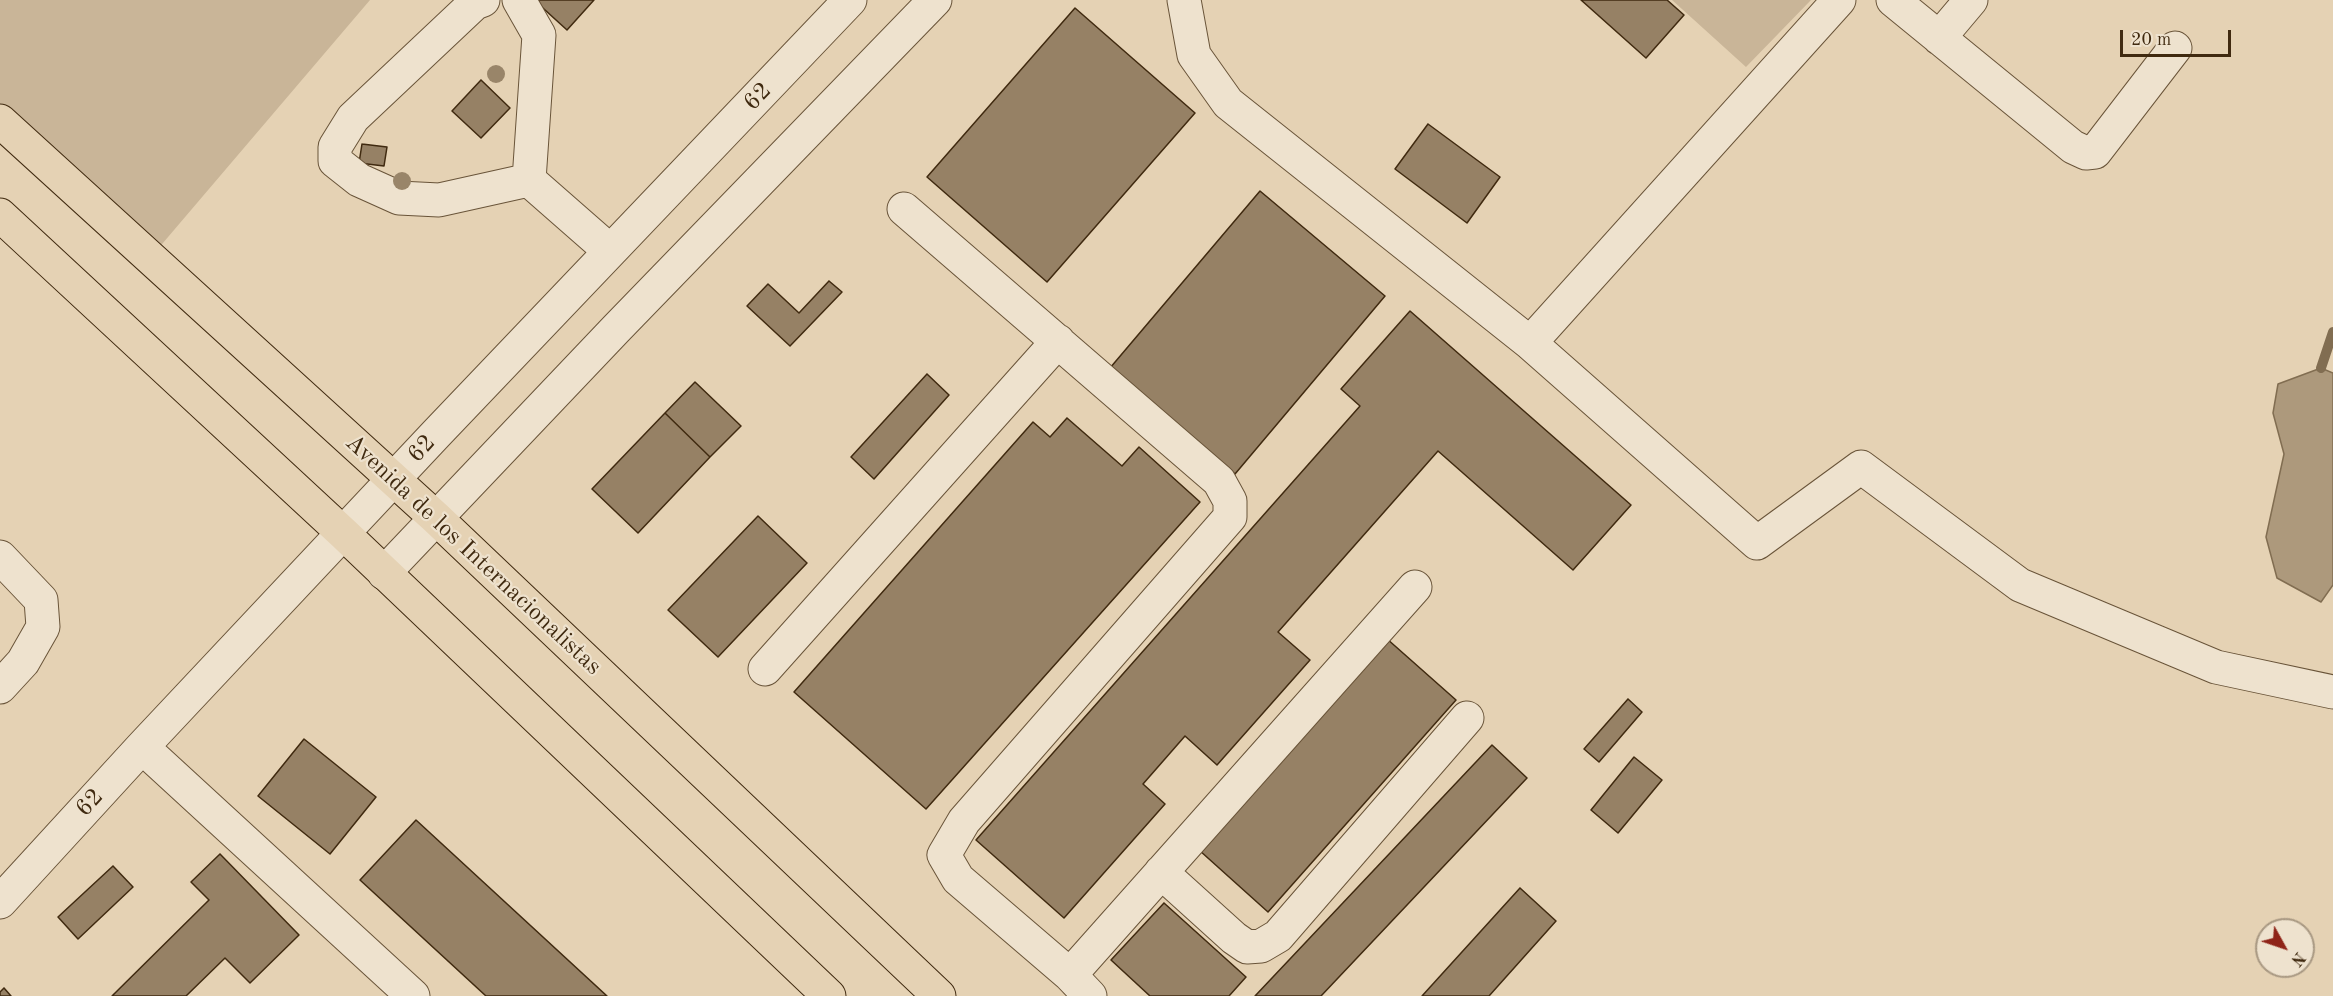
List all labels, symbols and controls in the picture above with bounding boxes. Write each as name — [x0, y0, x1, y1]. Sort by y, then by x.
scale bar — [2123, 18, 2234, 56]
text: 20 m — [2131, 31, 2171, 49]
street label: 62 — [738, 77, 778, 117]
street label: Avenida de los Internacionalistas — [339, 429, 607, 681]
street label: 62 — [402, 429, 442, 469]
street label: 62 — [70, 783, 110, 823]
north arrow — [2255, 918, 2315, 978]
text: N — [2287, 948, 2307, 968]

